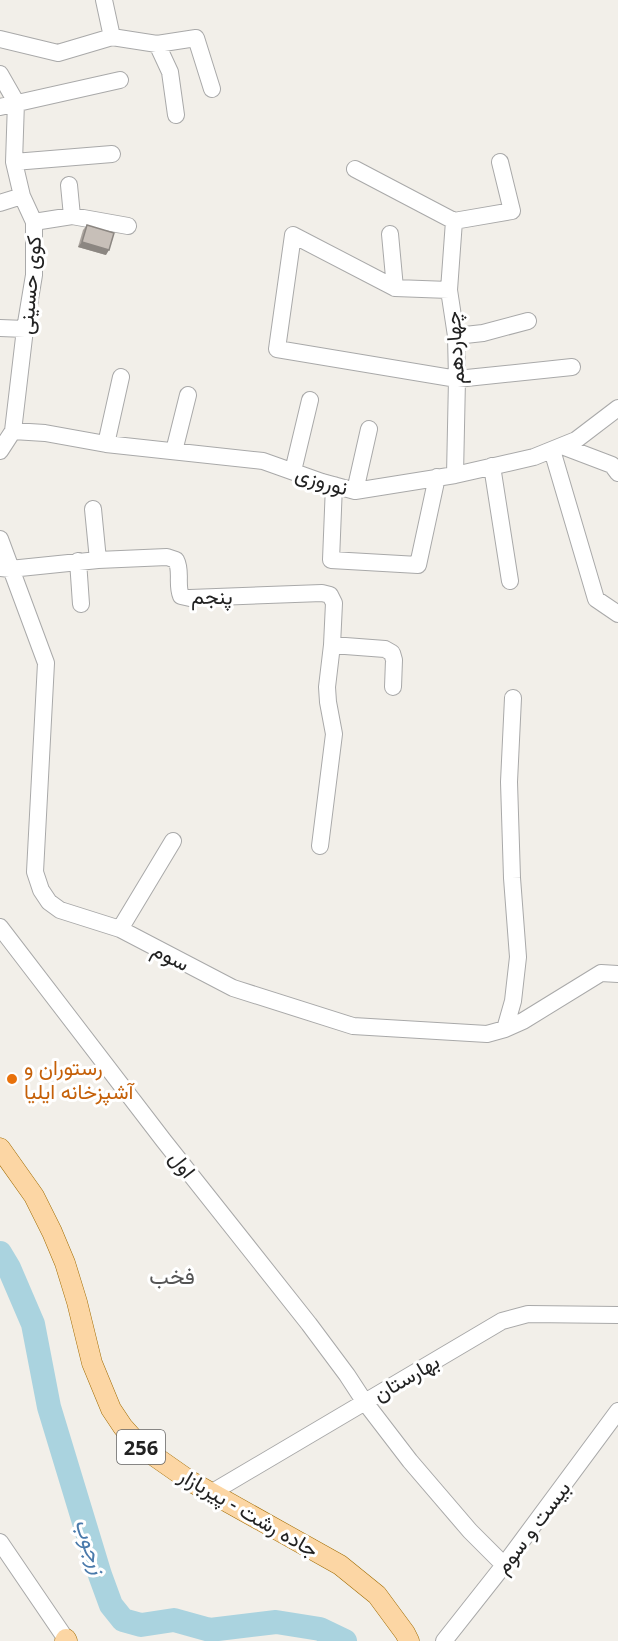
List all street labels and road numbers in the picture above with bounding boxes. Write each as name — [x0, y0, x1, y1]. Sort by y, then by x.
street label: کوی حسینی — [11, 234, 47, 336]
street label: چهاردهم — [437, 310, 472, 386]
street label: نوروزی — [292, 459, 352, 501]
street label: پنجم — [191, 582, 233, 611]
street label: سوم — [147, 935, 194, 978]
street label: اول — [163, 1144, 203, 1184]
street label: بهارستان — [368, 1347, 444, 1407]
road number: 256 — [117, 1430, 165, 1464]
street label: جاده رشت - پیربازار — [173, 1460, 324, 1564]
street label: بیست و سوم — [488, 1475, 577, 1580]

